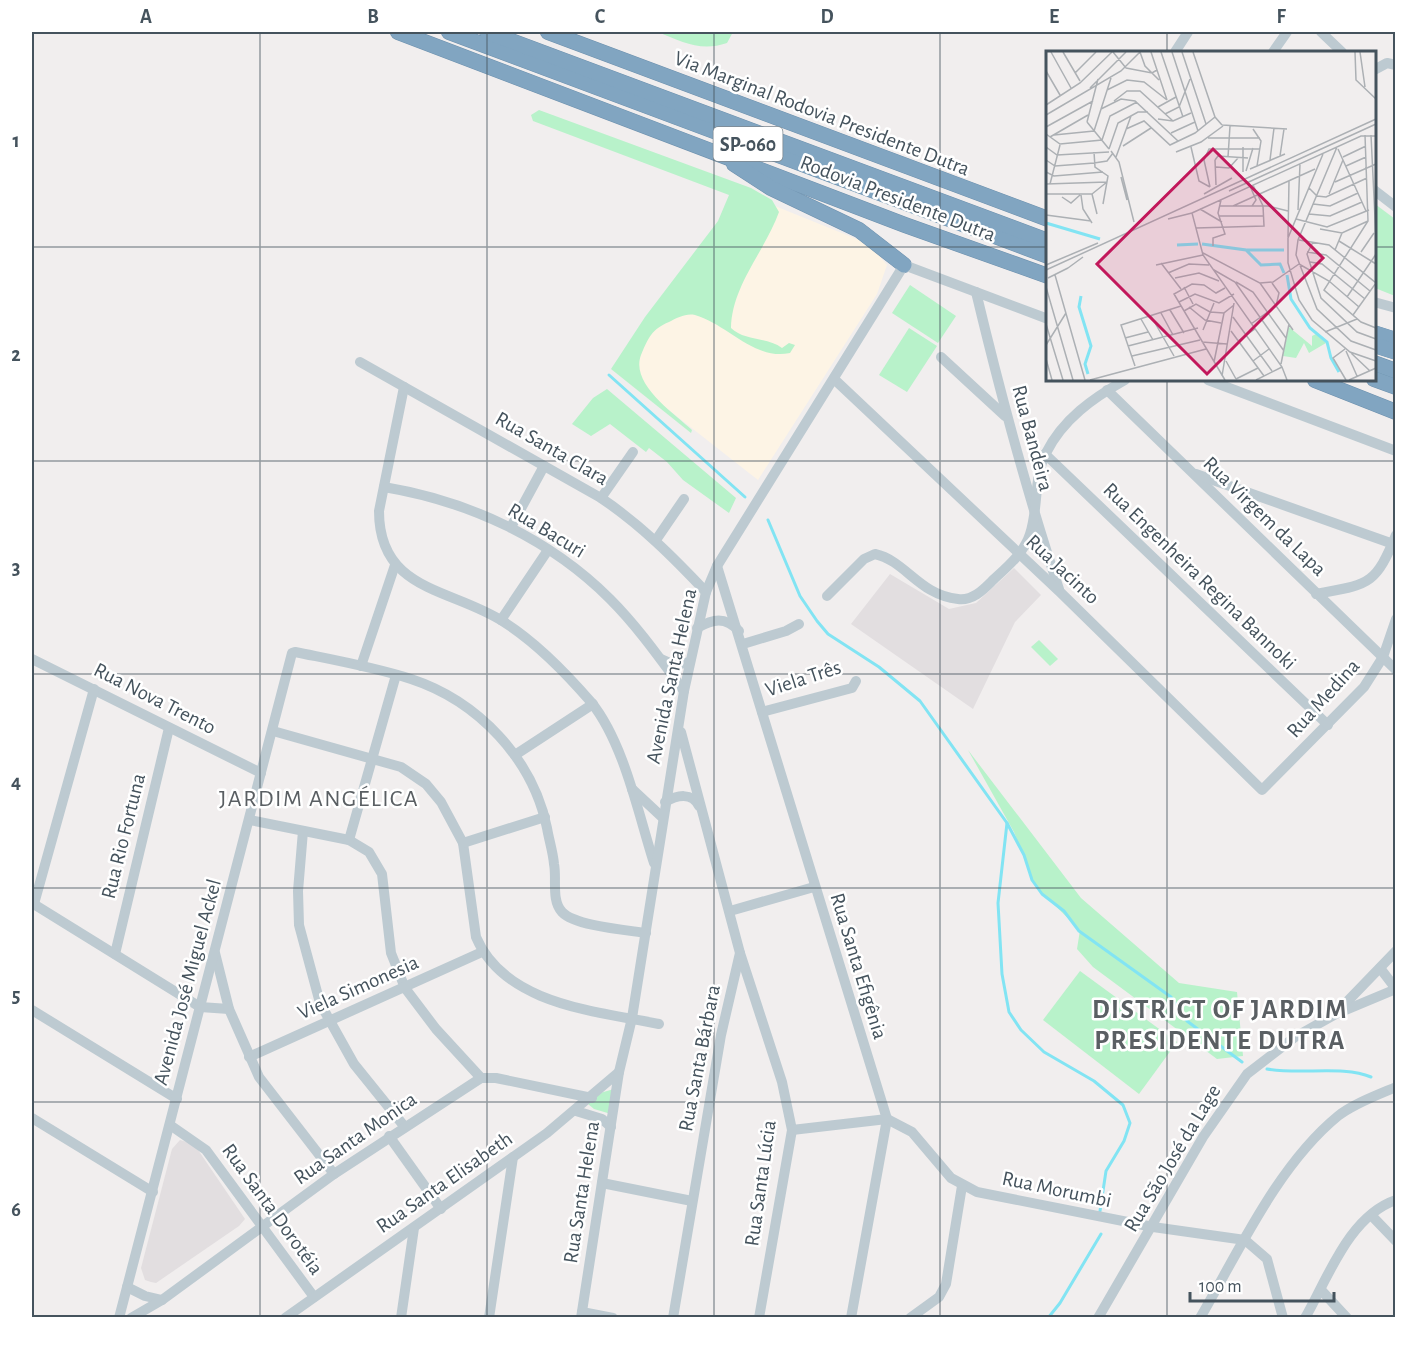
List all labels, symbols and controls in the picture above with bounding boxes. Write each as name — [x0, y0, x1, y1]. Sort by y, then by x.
text: A — [140, 7, 152, 27]
text: B — [367, 7, 379, 27]
text: C — [595, 7, 606, 27]
text: D — [820, 7, 834, 27]
text: E — [1049, 7, 1059, 27]
text: F — [1276, 7, 1286, 27]
street label: Via Marginal Rodovia Presidente Dutra — [671, 47, 973, 180]
inset map — [1046, 51, 1376, 381]
road number: SP-060 — [714, 127, 783, 161]
text: 1 — [12, 131, 20, 151]
street label: Rodovia Presidente Dutra — [797, 152, 999, 246]
text: 2 — [11, 345, 21, 365]
street label: Rua Bandeira — [1008, 383, 1057, 494]
street label: Rua Santa Clara — [492, 408, 612, 489]
street label: Rua Virgem da Lapa — [1199, 453, 1330, 580]
street label: Rua Engenheira Regina Bannoki — [1099, 479, 1300, 674]
street label: Rua Bacuri — [504, 499, 589, 562]
street label: Rua Jacinto — [1022, 530, 1103, 608]
text: 3 — [12, 558, 20, 578]
street label: Avenida Santa Helena — [643, 586, 700, 766]
street label: Rua Medina — [1283, 655, 1364, 742]
street label: Viela Três — [763, 656, 844, 701]
street label: Rua Nova Trento — [90, 659, 219, 738]
street label: Rua Rio Fortuna — [98, 771, 149, 901]
text: 4 — [11, 772, 21, 792]
district label: JARDIM ANGÉLICA — [219, 785, 419, 811]
street label: Avenida José Miguel Ackel — [150, 877, 225, 1087]
street label: Rua Santa Efigênia — [826, 891, 891, 1042]
street label: Viela Simonesia — [295, 951, 422, 1023]
street label: Rua Santa Bárbara — [675, 983, 724, 1133]
text: 5 — [12, 986, 20, 1006]
district label: DISTRICT OF JARDIM PRESIDENTE DUTRA — [1092, 996, 1348, 1054]
street label: Rua São José da Lage — [1120, 1081, 1225, 1236]
street label: Rua Santa Monica — [290, 1088, 421, 1188]
street label: Rua Santa Lúcia — [741, 1118, 780, 1247]
street label: Rua Santa Helena — [560, 1119, 603, 1265]
street label: Rua Santa Elisabeth — [372, 1128, 516, 1237]
street label: Rua Santa Dorotéia — [218, 1140, 327, 1279]
street label: Rua Morumbi — [1000, 1168, 1114, 1211]
text: 6 — [11, 1200, 21, 1220]
scale bar — [1190, 1265, 1334, 1303]
text: 100 m — [1199, 1278, 1242, 1296]

